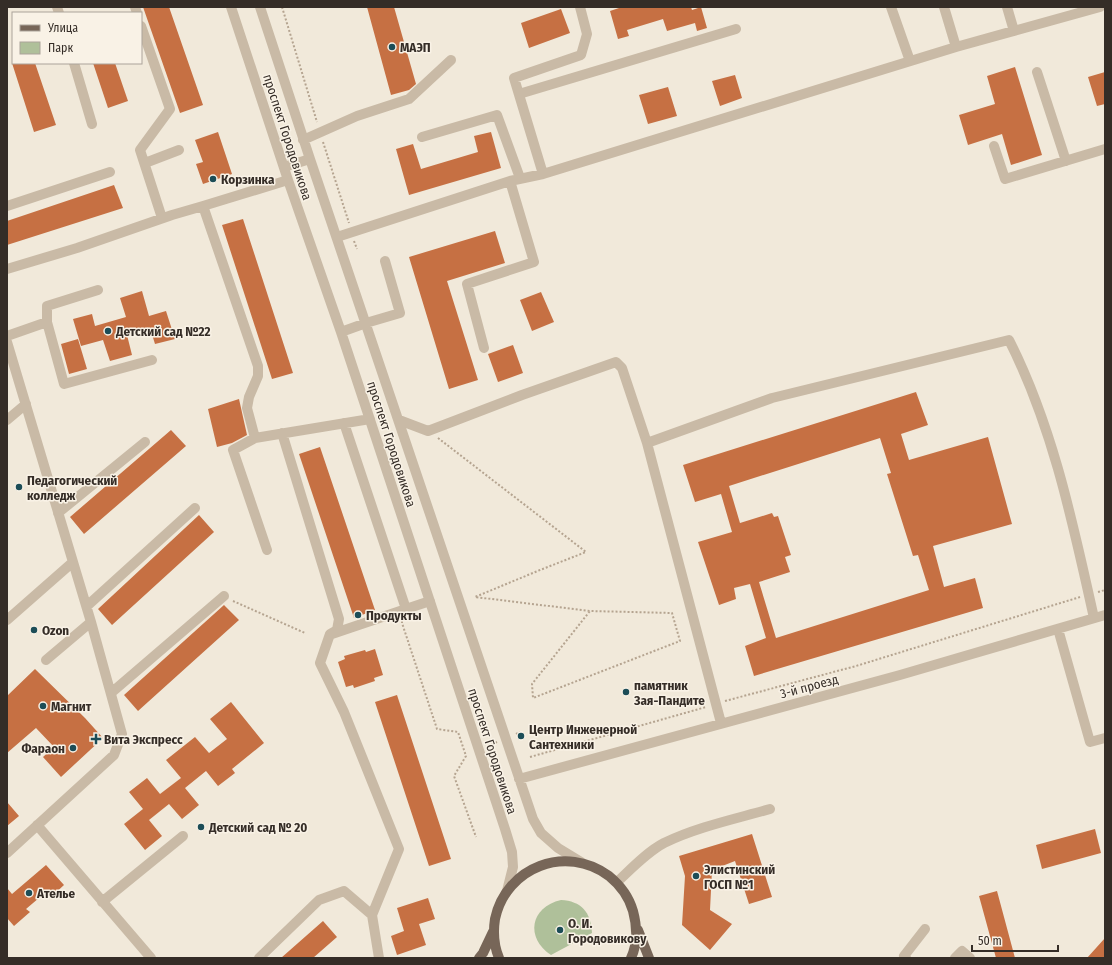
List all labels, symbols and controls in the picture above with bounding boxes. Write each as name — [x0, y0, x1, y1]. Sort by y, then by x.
legend — [12, 12, 142, 64]
text: Улица — [47, 21, 78, 35]
place label: МАЭП — [400, 40, 431, 55]
text: Парк — [48, 41, 74, 55]
marker: МАЭП — [387, 42, 397, 52]
street label: проспект Городовикова — [260, 72, 315, 202]
place label: Корзинка — [221, 172, 275, 187]
marker: Корзинка — [208, 174, 218, 184]
place label: Детский сад №22 — [115, 324, 211, 339]
marker: Детский сад №22 — [103, 326, 113, 336]
street label: проспект Городовикова — [364, 379, 419, 509]
place label: Педагогический колледж — [27, 473, 117, 503]
marker: Педагогический колледж — [14, 482, 24, 492]
place label: Продукты — [366, 608, 422, 623]
marker: Продукты — [353, 610, 363, 620]
place label: Ozon — [42, 623, 69, 638]
marker: Ozon — [29, 625, 39, 635]
street label: 3-й проезд — [778, 671, 840, 701]
place label: памятник Зая-Пандите — [633, 678, 705, 708]
street label: проспект Городовикова — [465, 686, 520, 816]
marker: памятник Зая-Пандите — [621, 687, 631, 697]
place label: Магнит — [51, 699, 92, 714]
marker: Магнит — [38, 701, 48, 711]
place label: Центр Инженерной Сантехники — [529, 722, 637, 752]
marker: Центр Инженерной Сантехники — [516, 731, 526, 741]
place label: Вита Экспресс — [104, 732, 183, 747]
marker: Вита Экспресс — [91, 734, 101, 744]
place label: Фараон — [21, 741, 65, 756]
marker: Фараон — [68, 743, 78, 753]
place label: Детский сад № 20 — [208, 820, 307, 835]
marker: Детский сад № 20 — [196, 822, 206, 832]
place label: Элистинский ГОСП №1 — [704, 862, 775, 892]
marker: Элистинский ГОСП №1 — [691, 871, 701, 881]
place label: Ателье — [36, 886, 76, 901]
marker: Ателье — [24, 888, 34, 898]
place label: О. И. Городовикову — [568, 916, 647, 946]
marker: О. И. Городовикову — [555, 925, 565, 935]
scale bar — [972, 927, 1058, 953]
text: 50 m — [978, 934, 1002, 948]

